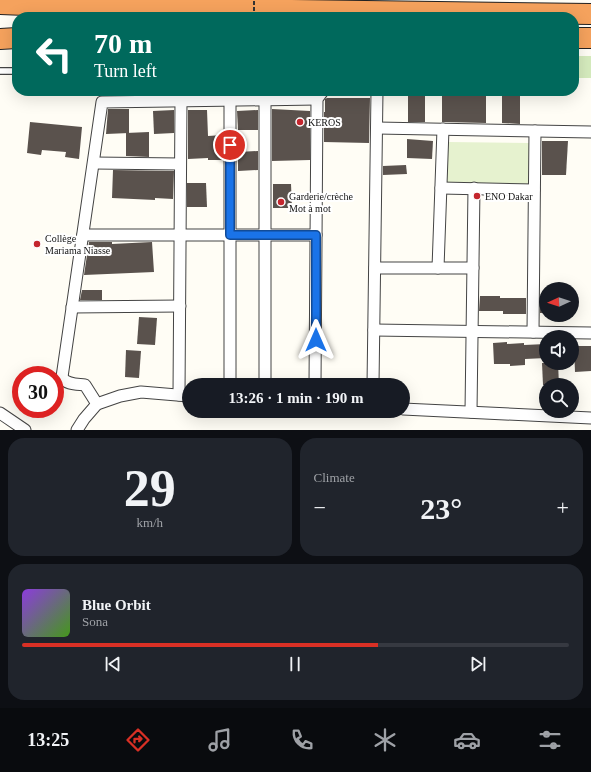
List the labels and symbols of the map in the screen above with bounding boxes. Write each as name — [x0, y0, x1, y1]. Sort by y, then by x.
marker: KEROS — [295, 117, 305, 127]
place label: KEROS — [308, 117, 341, 128]
pin — [213, 128, 247, 162]
place label: Garderie/crèche Mot à mot — [289, 191, 353, 214]
marker: ENO Dakar — [472, 191, 482, 201]
place label: ENO Dakar — [485, 191, 533, 202]
marker: Garderie/crèche Mot à mot — [276, 197, 286, 207]
place label: Collège Mariama Niasse — [45, 233, 111, 256]
marker: Collège Mariama Niasse — [32, 239, 42, 249]
north arrow — [539, 282, 579, 322]
position arrow — [295, 319, 337, 361]
speed limit sign: 30 — [12, 366, 64, 418]

